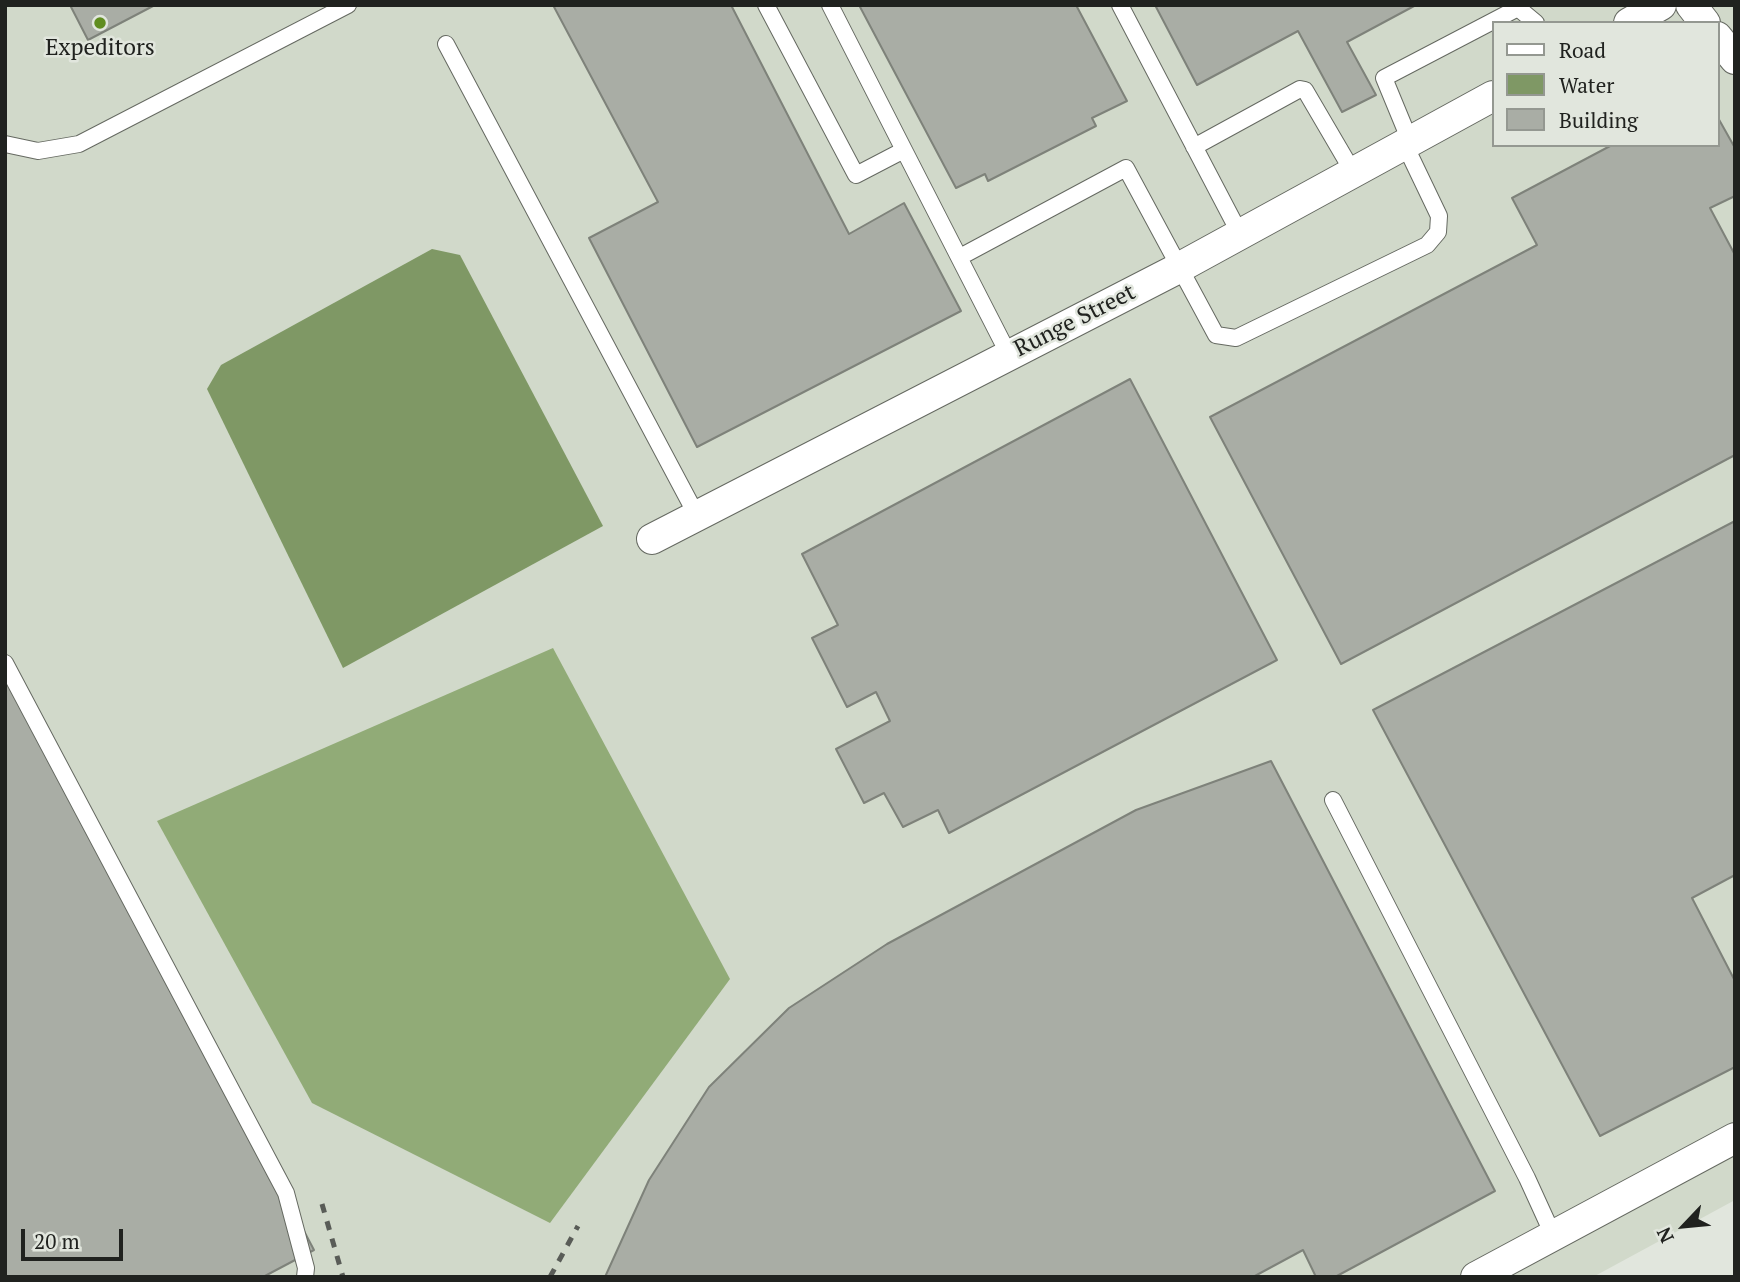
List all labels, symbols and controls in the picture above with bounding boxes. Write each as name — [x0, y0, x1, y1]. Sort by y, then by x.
marker: Expeditors — [92, 15, 108, 31]
legend — [1492, 21, 1719, 147]
place label: Expeditors — [45, 34, 155, 62]
text: Road — [1559, 36, 1606, 64]
text: Water — [1559, 71, 1614, 99]
text: Building — [1559, 106, 1638, 134]
street label: Runge Street — [1010, 279, 1140, 363]
north arrow — [1649, 1191, 1719, 1261]
scale bar — [24, 1216, 126, 1260]
text: N — [1650, 1223, 1679, 1247]
text: 20 m — [34, 1227, 80, 1255]

